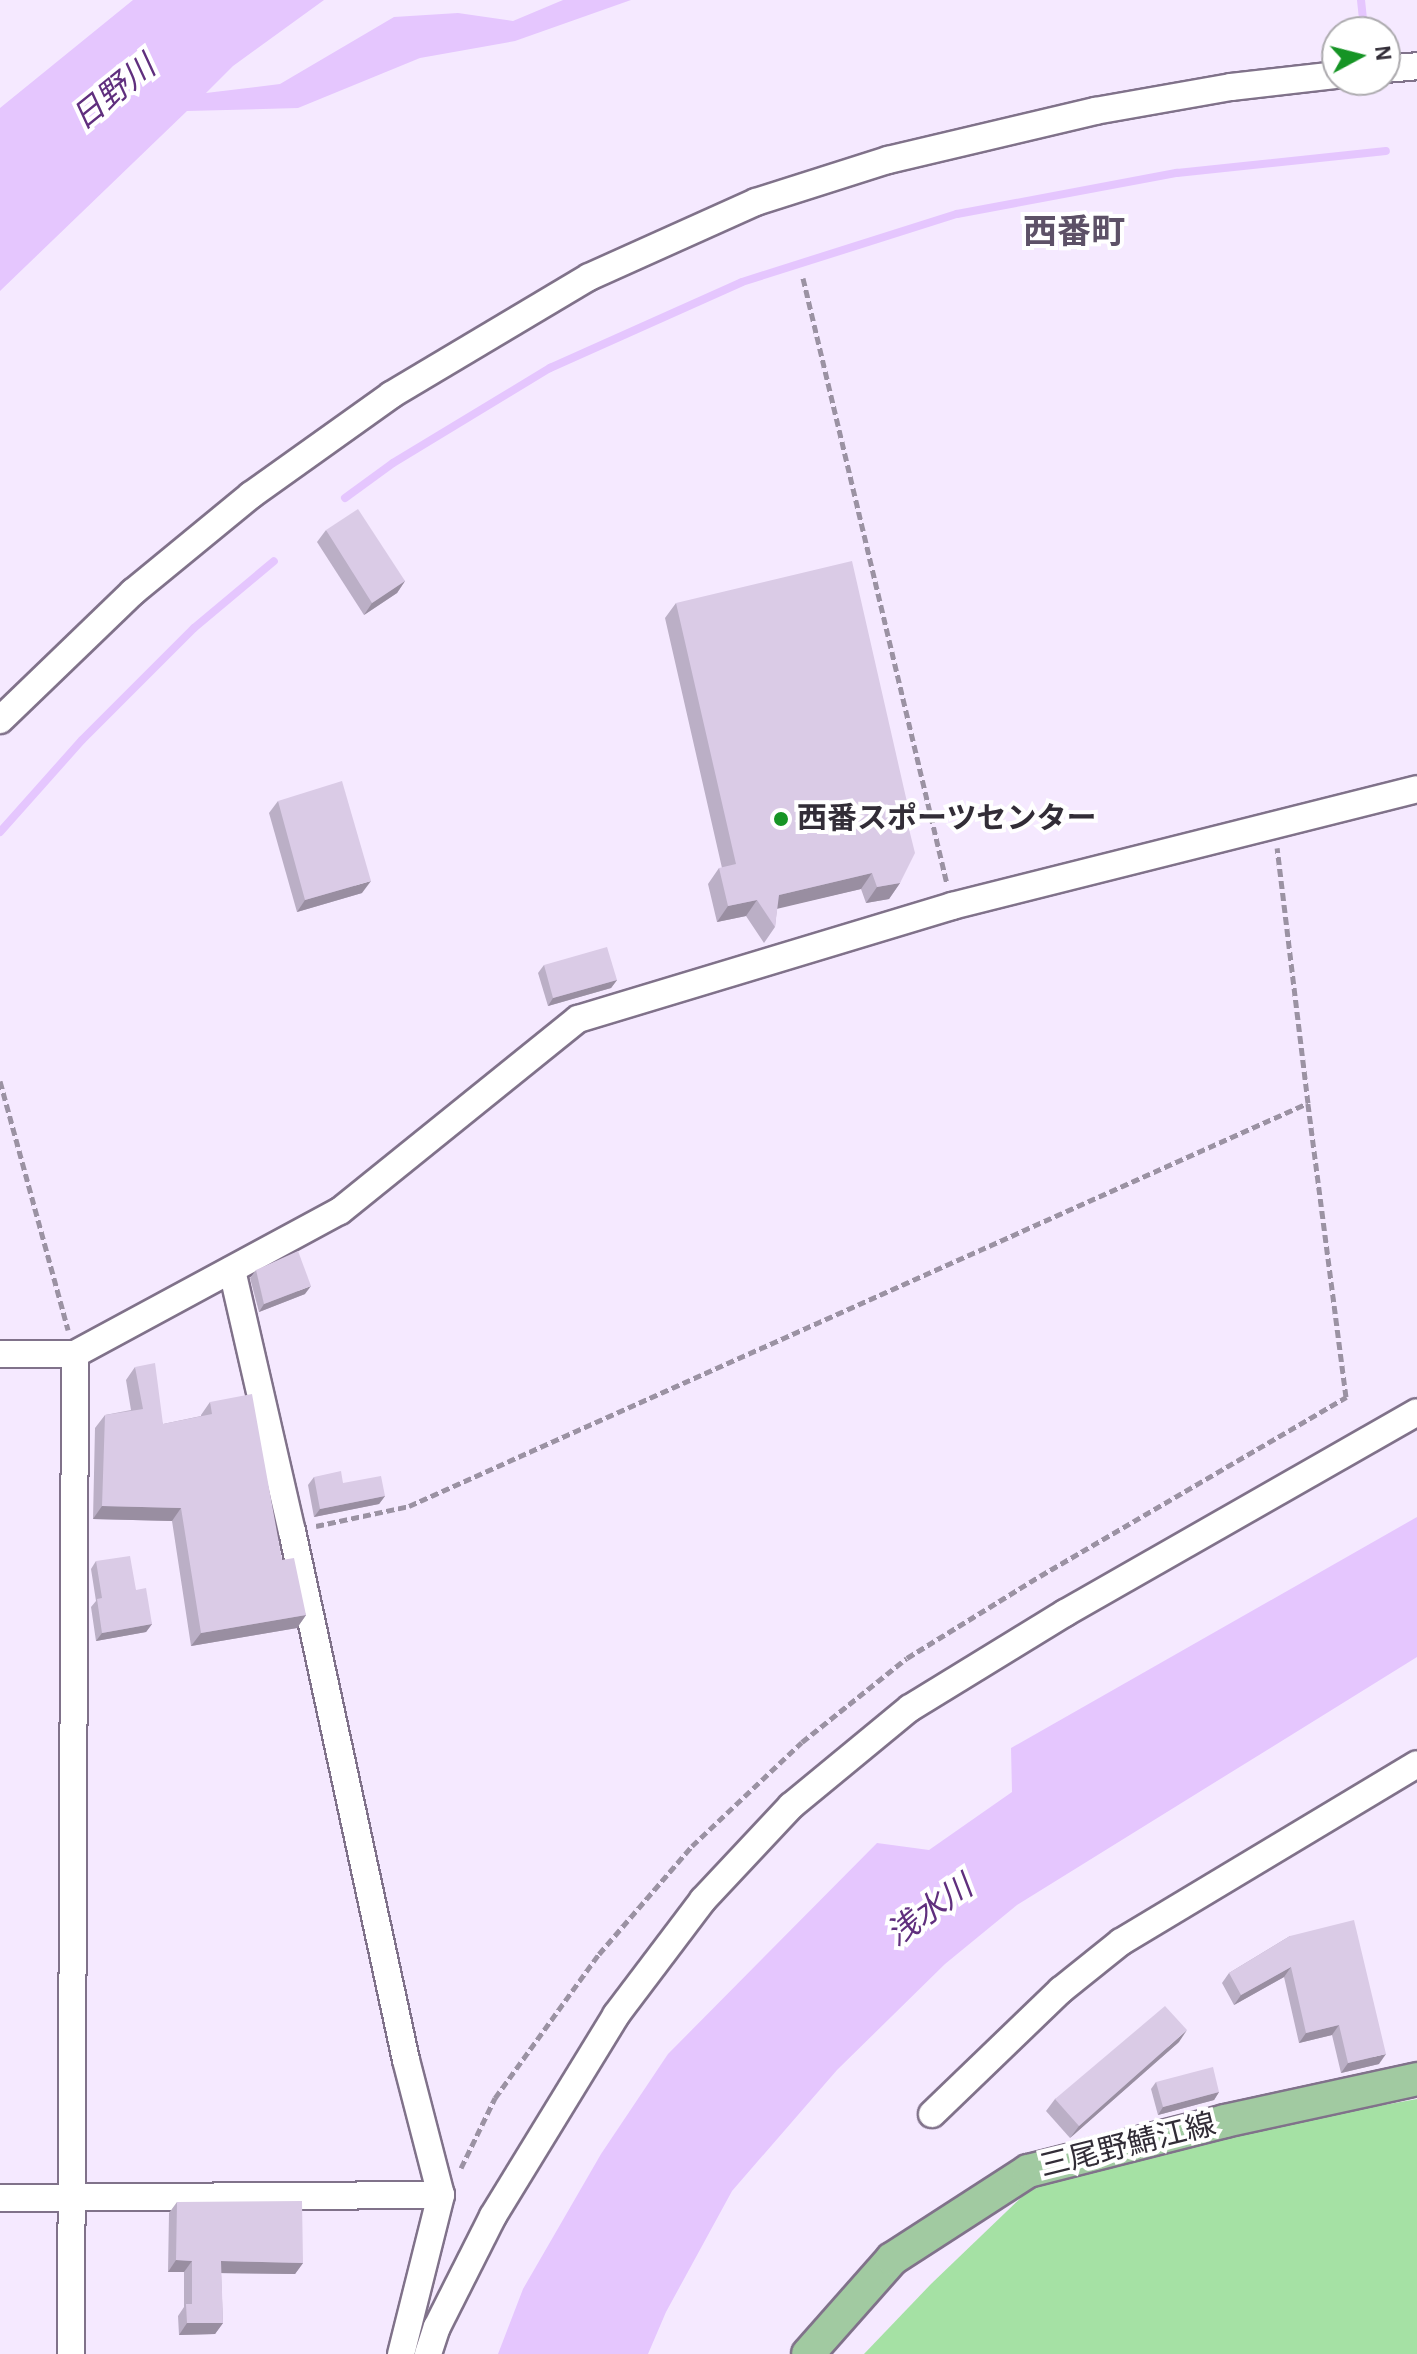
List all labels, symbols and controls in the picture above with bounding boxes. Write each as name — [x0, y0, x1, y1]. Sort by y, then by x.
north arrow — [1321, 16, 1401, 96]
text: N — [1371, 44, 1395, 62]
water label: 日野川 — [65, 48, 163, 138]
district label: 西番町 — [1023, 214, 1125, 254]
place label: 西番スポーツセンター — [797, 801, 1097, 837]
marker: 西番スポーツセンター — [772, 810, 790, 828]
water label: 浅水川 — [880, 1868, 980, 1954]
street label: 三尾野鯖江線 — [1036, 2107, 1220, 2185]

